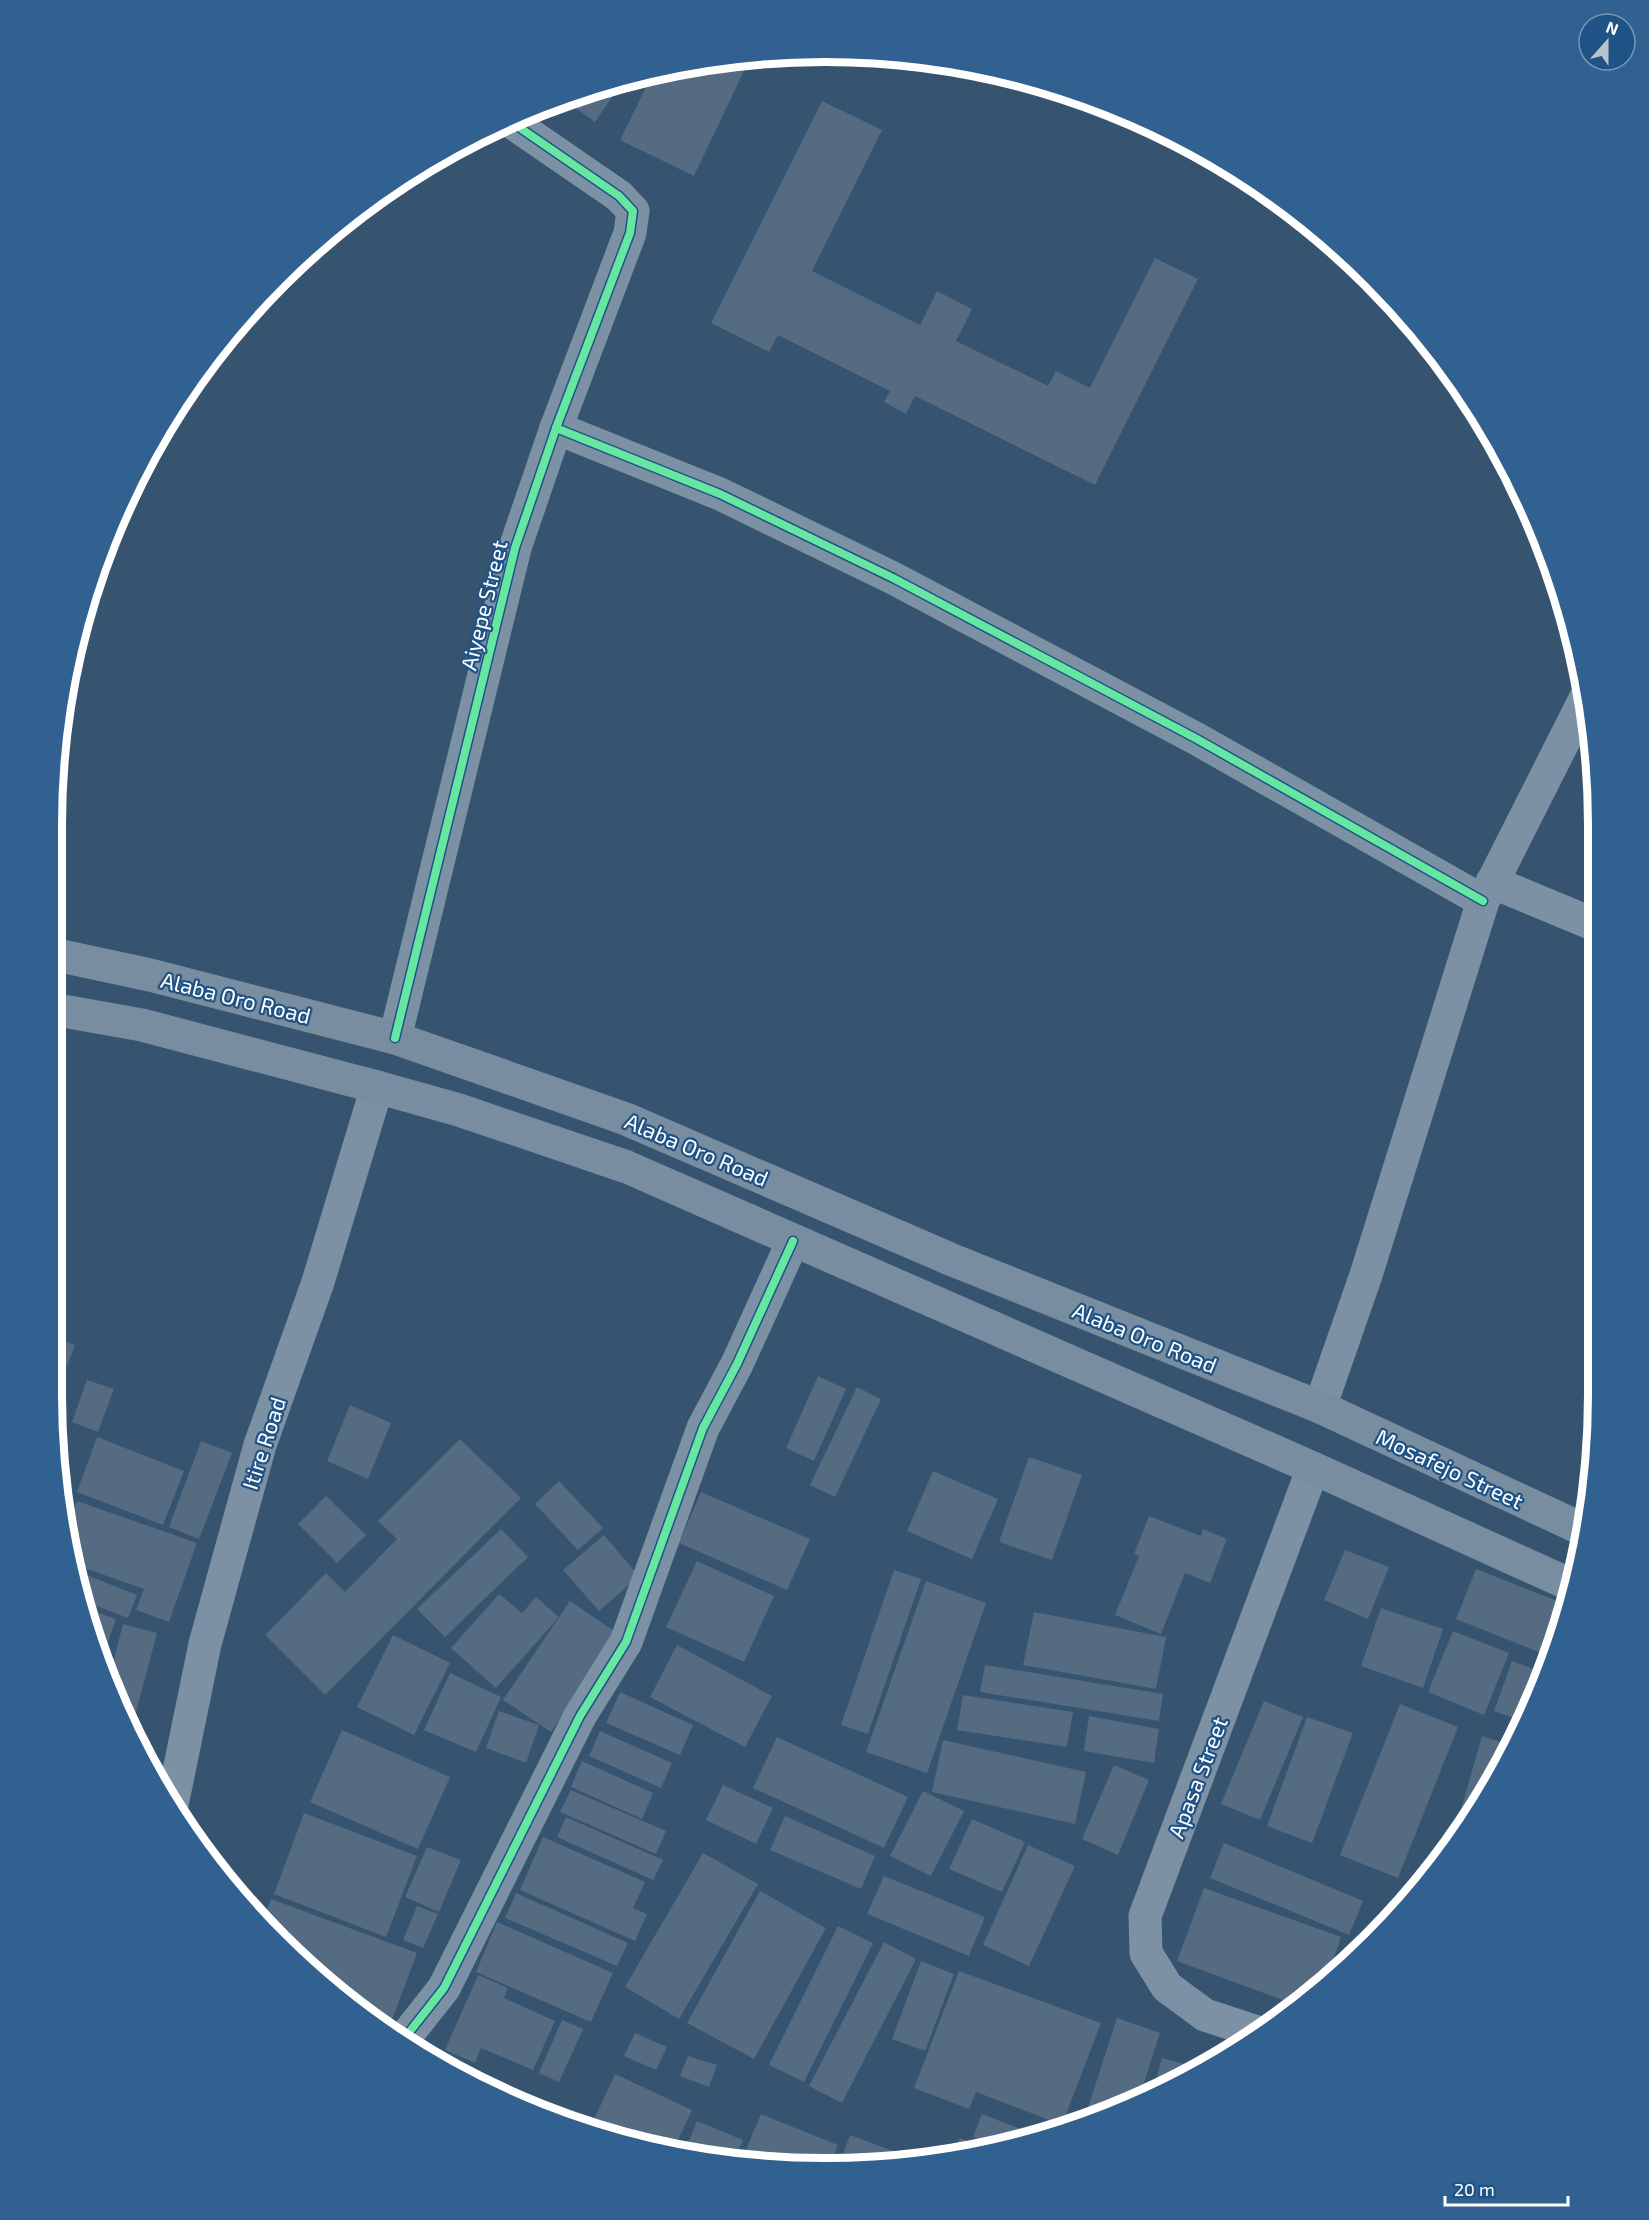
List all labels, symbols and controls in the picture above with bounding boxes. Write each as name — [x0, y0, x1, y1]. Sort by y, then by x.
north arrow — [1577, 12, 1637, 72]
text: N — [1604, 17, 1621, 38]
street label: Aiyepe Street — [454, 537, 512, 673]
street label: Alaba Oro Road — [159, 966, 313, 1028]
street label: Alaba Oro Road — [621, 1107, 773, 1191]
street label: Alaba Oro Road — [1069, 1296, 1221, 1378]
street label: Itire Road — [236, 1394, 290, 1492]
street label: Mosafejo Street — [1372, 1423, 1528, 1514]
street label: Apasa Street — [1162, 1713, 1232, 1841]
scale bar — [1445, 2169, 1568, 2207]
text: 20 m — [1454, 2178, 1495, 2200]

